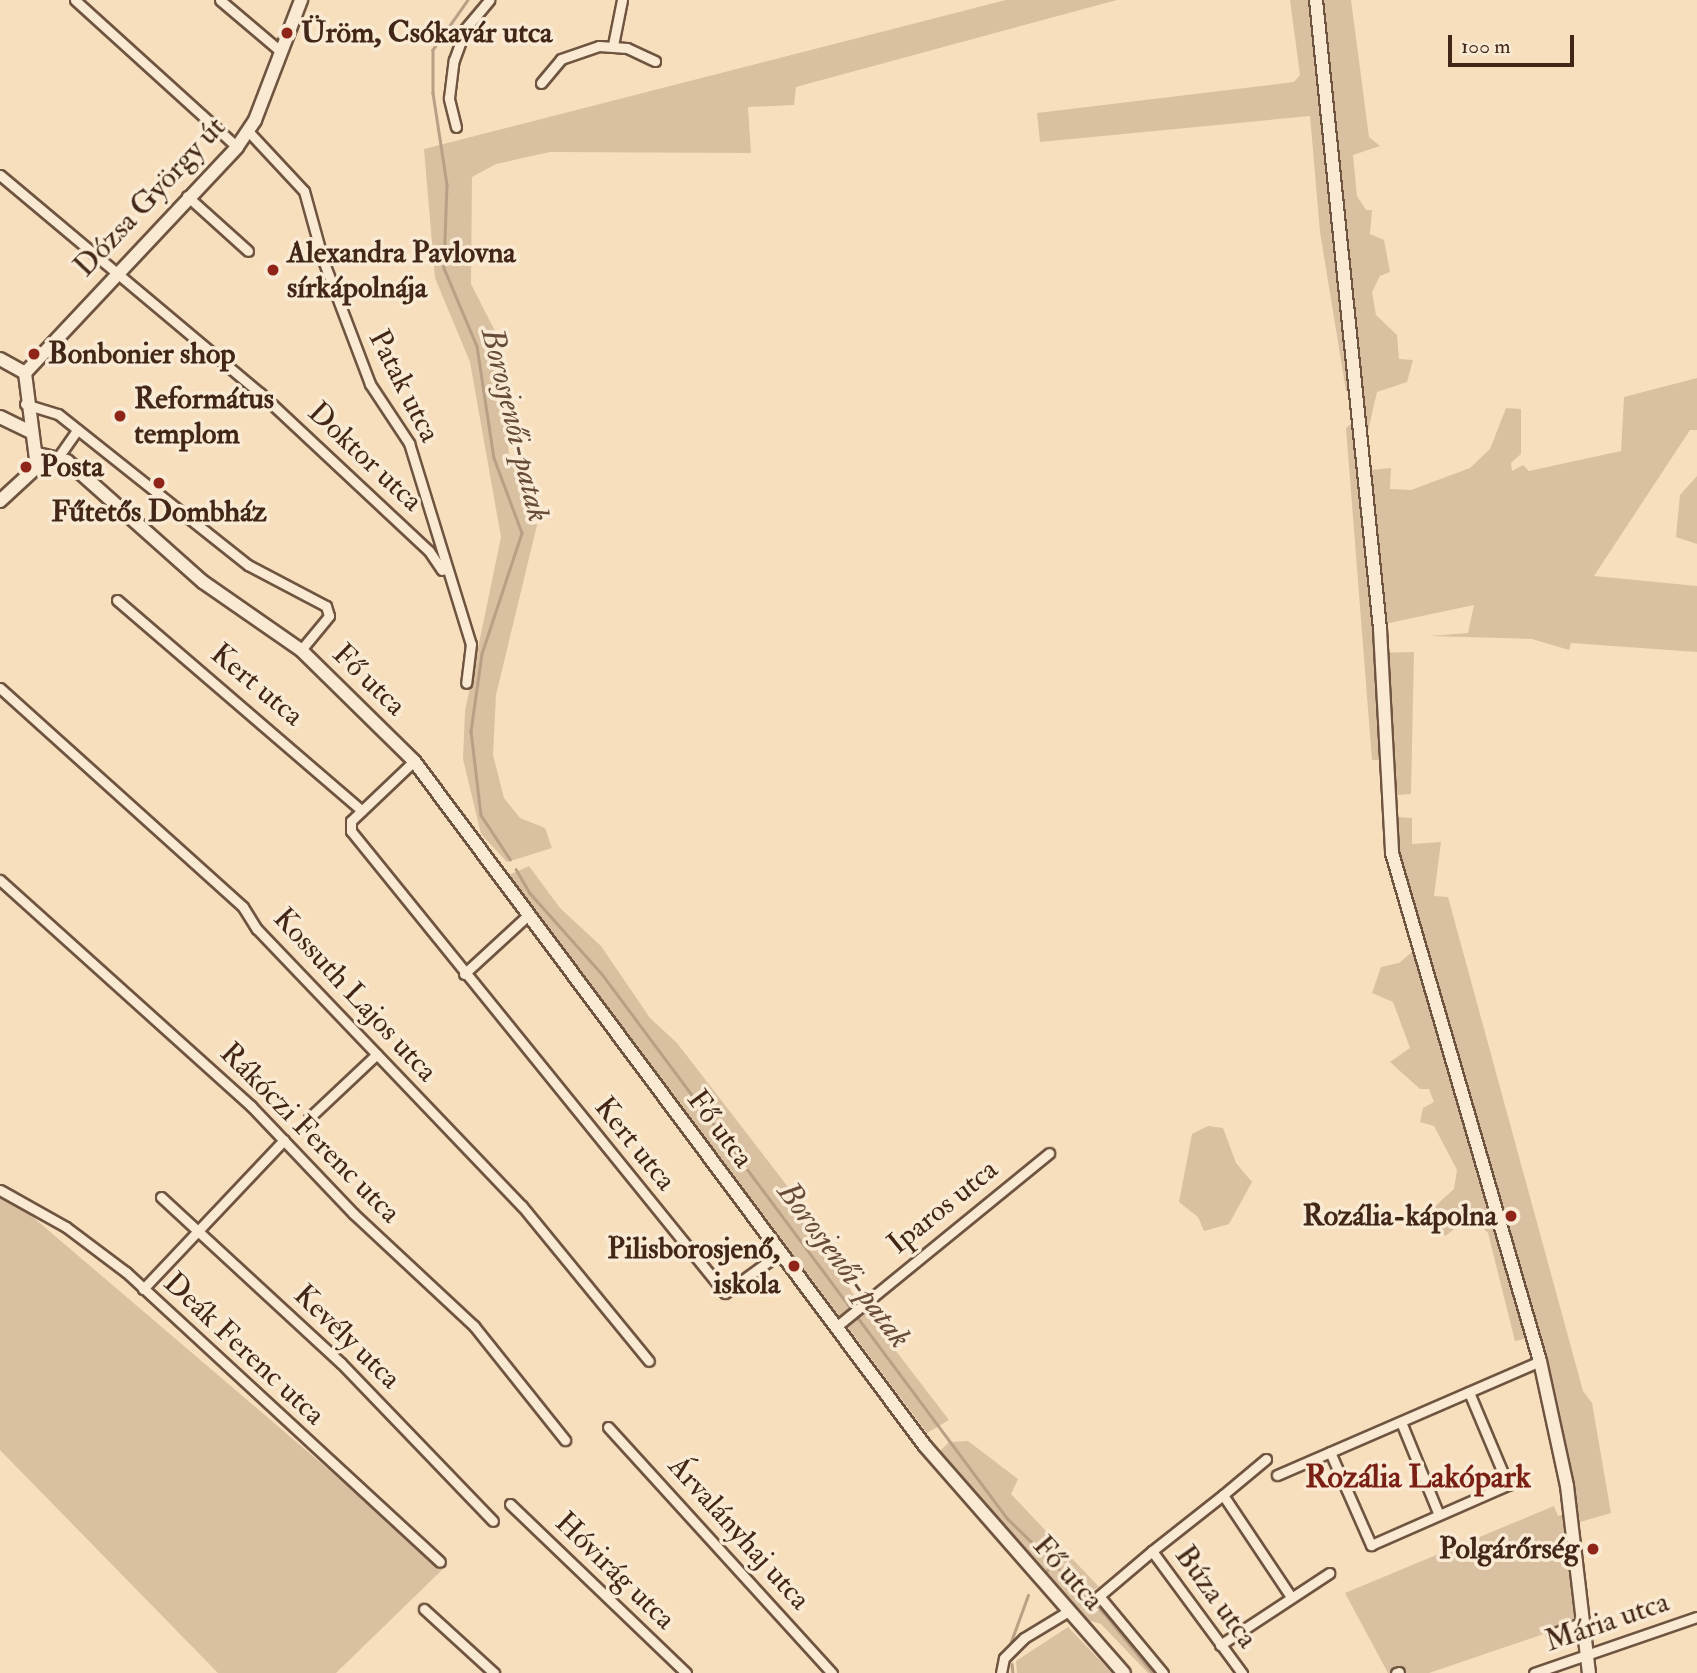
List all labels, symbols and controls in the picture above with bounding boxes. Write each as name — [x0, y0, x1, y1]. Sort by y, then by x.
place label: Üröm, Csókavár utca — [301, 15, 552, 51]
scale bar — [1452, 21, 1578, 65]
marker: Üröm, Csókavár utca — [279, 25, 295, 41]
text: 100 m — [1461, 33, 1511, 60]
street label: Dózsa György út — [67, 109, 233, 285]
place label: Alexandra Pavlovna sírkápolnája — [287, 235, 516, 306]
marker: Alexandra Pavlovna sírkápolnája — [265, 262, 281, 278]
street label: Patak utca — [360, 324, 448, 448]
water label: Borosjenői-patak — [472, 324, 558, 526]
place label: Bonbonier shop — [48, 336, 235, 372]
marker: Bonbonier shop — [26, 346, 42, 362]
place label: Református templom — [134, 381, 274, 452]
street label: Doktor utca — [300, 395, 430, 519]
marker: Református templom — [112, 408, 128, 424]
place label: Posta — [40, 449, 103, 485]
marker: Posta — [18, 459, 34, 475]
marker: Fűtetős Dombház — [151, 475, 167, 491]
place label: Fűtetős Dombház — [51, 494, 267, 530]
street label: Kert utca — [203, 636, 311, 734]
street label: Fő utca — [325, 636, 413, 724]
street label: Kossuth Lajos utca — [265, 901, 445, 1089]
street label: Rákóczi Ferenc utca — [212, 1035, 408, 1231]
street label: Fő utca — [679, 1083, 761, 1175]
street label: Kert utca — [586, 1090, 684, 1198]
street label: Iparos utca — [881, 1152, 1005, 1262]
water label: Borosjenői-patak — [769, 1174, 919, 1356]
place label: Rozália-kápolna — [1302, 1198, 1497, 1234]
marker: Rozália-kápolna — [1503, 1208, 1519, 1224]
place label: Pilisborosjenő, iskola — [607, 1231, 780, 1302]
marker: Pilisborosjenő, iskola — [786, 1258, 802, 1274]
street label: Deák Ferenc utca — [156, 1265, 332, 1433]
street label: Kevély utca — [286, 1277, 408, 1397]
street label: Árvalányhaj utca — [660, 1449, 818, 1617]
district label: Rozália Lakópark — [1305, 1458, 1531, 1496]
street label: Hóvirág utca — [547, 1505, 683, 1637]
street label: Fő utca — [1025, 1528, 1111, 1618]
place label: Polgárőrség — [1439, 1531, 1579, 1567]
street label: Búza utca — [1167, 1539, 1265, 1655]
marker: Polgárőrség — [1585, 1541, 1601, 1557]
street label: Mária utca — [1540, 1584, 1674, 1660]

